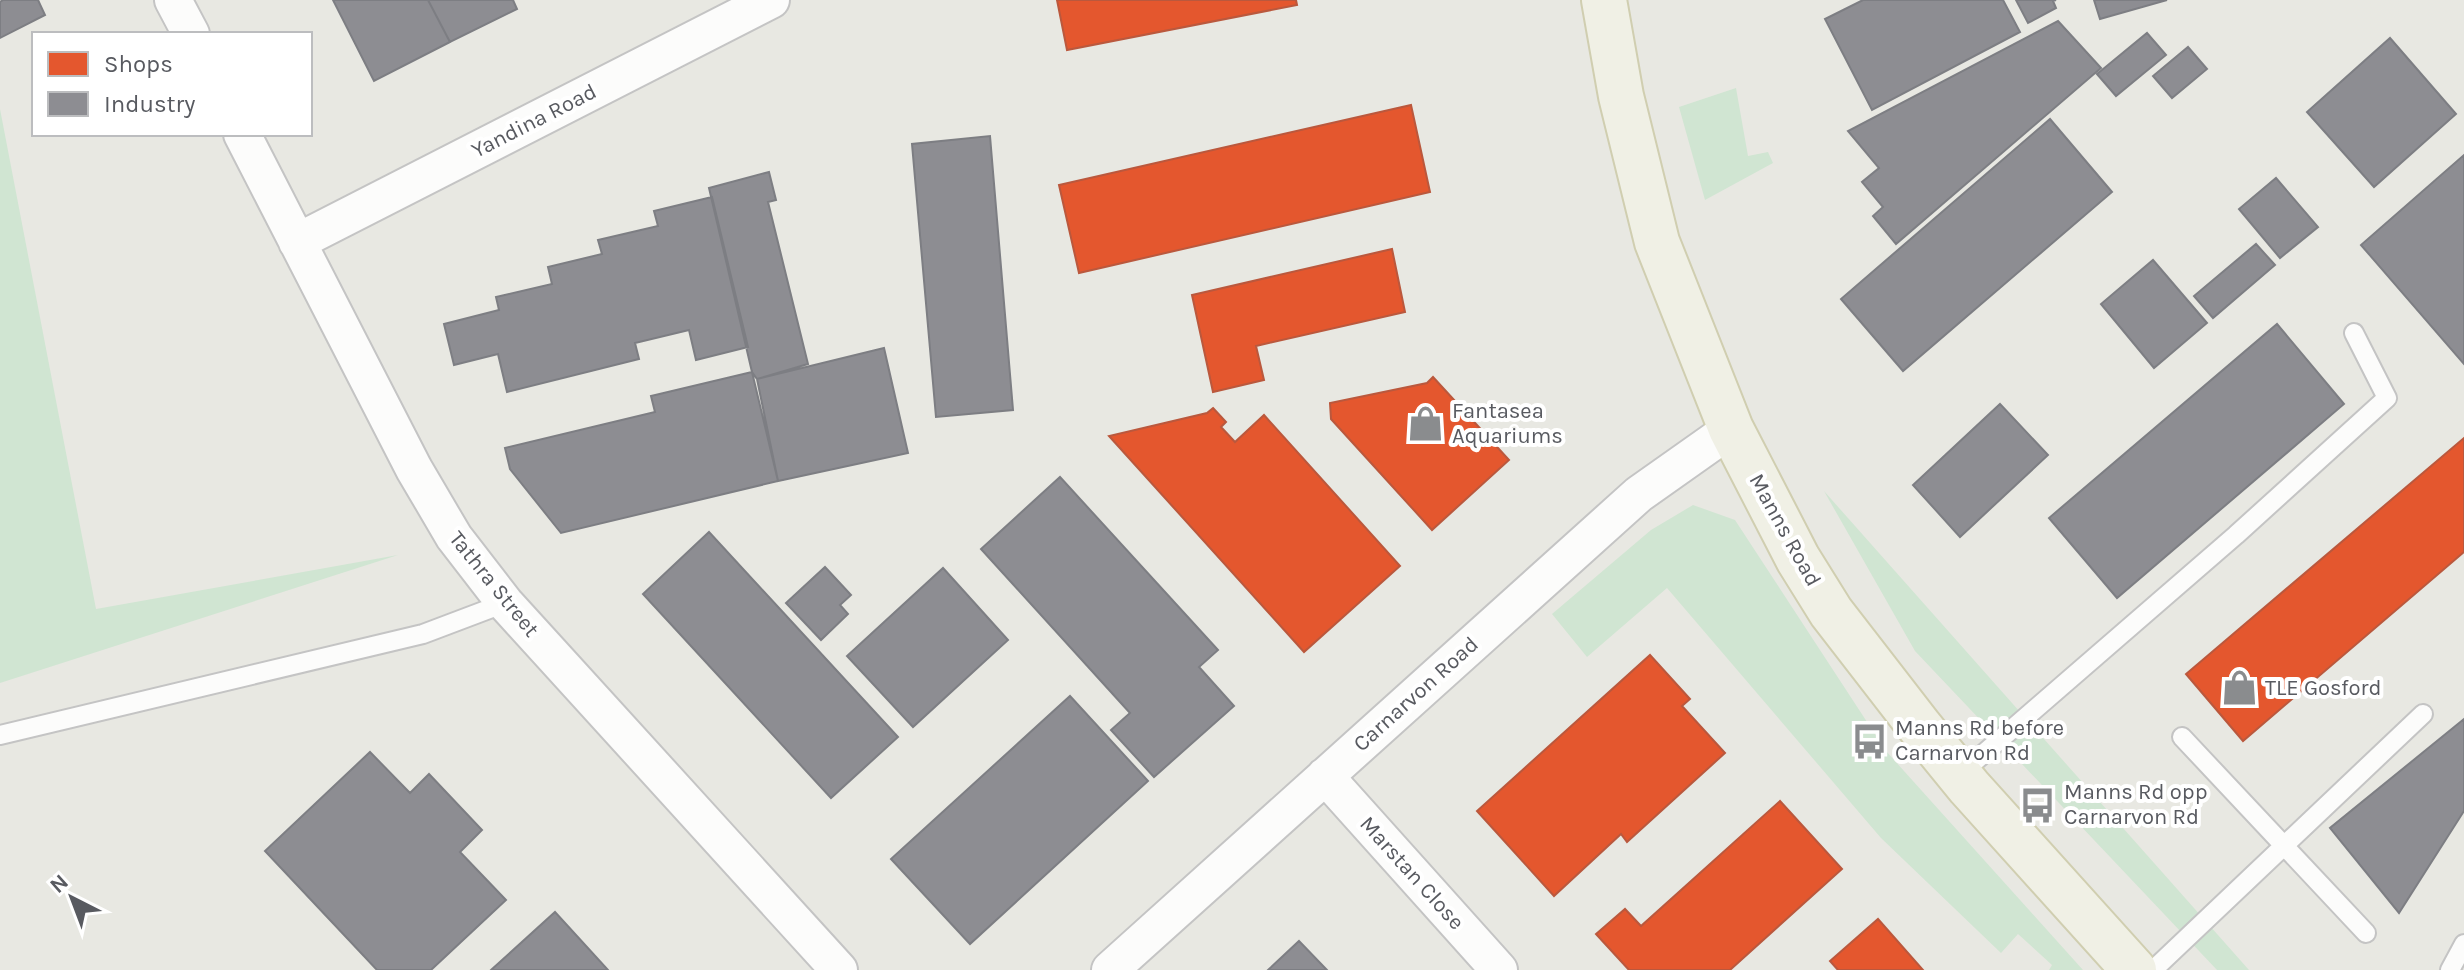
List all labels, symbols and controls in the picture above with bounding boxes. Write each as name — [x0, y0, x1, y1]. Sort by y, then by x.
legend — [32, 32, 312, 136]
text: Shops — [104, 50, 173, 78]
street label: Yandina Road — [467, 78, 601, 164]
text: Industry — [104, 90, 195, 118]
place label: Fantasea Aquariums — [1452, 398, 1563, 449]
shop icon: Fantasea Aquariums — [1407, 405, 1445, 443]
street label: Manns Road — [1743, 469, 1827, 591]
street label: Tathra Street — [443, 526, 545, 642]
street label: Carnarvon Road — [1348, 631, 1484, 757]
shop icon: TLE Gosford — [2220, 669, 2258, 707]
place label: TLE Gosford — [2265, 675, 2382, 701]
place label: Manns Rd before Carnarvon Rd — [1895, 715, 2064, 766]
bus stop icon: Manns Rd before Carnarvon Rd — [1850, 722, 1888, 760]
place label: Manns Rd opp Carnarvon Rd — [2064, 779, 2208, 830]
bus stop icon: Manns Rd opp Carnarvon Rd — [2019, 786, 2057, 824]
street label: Marstan Close — [1354, 811, 1470, 935]
north arrow — [32, 858, 112, 938]
text: N — [45, 869, 74, 899]

